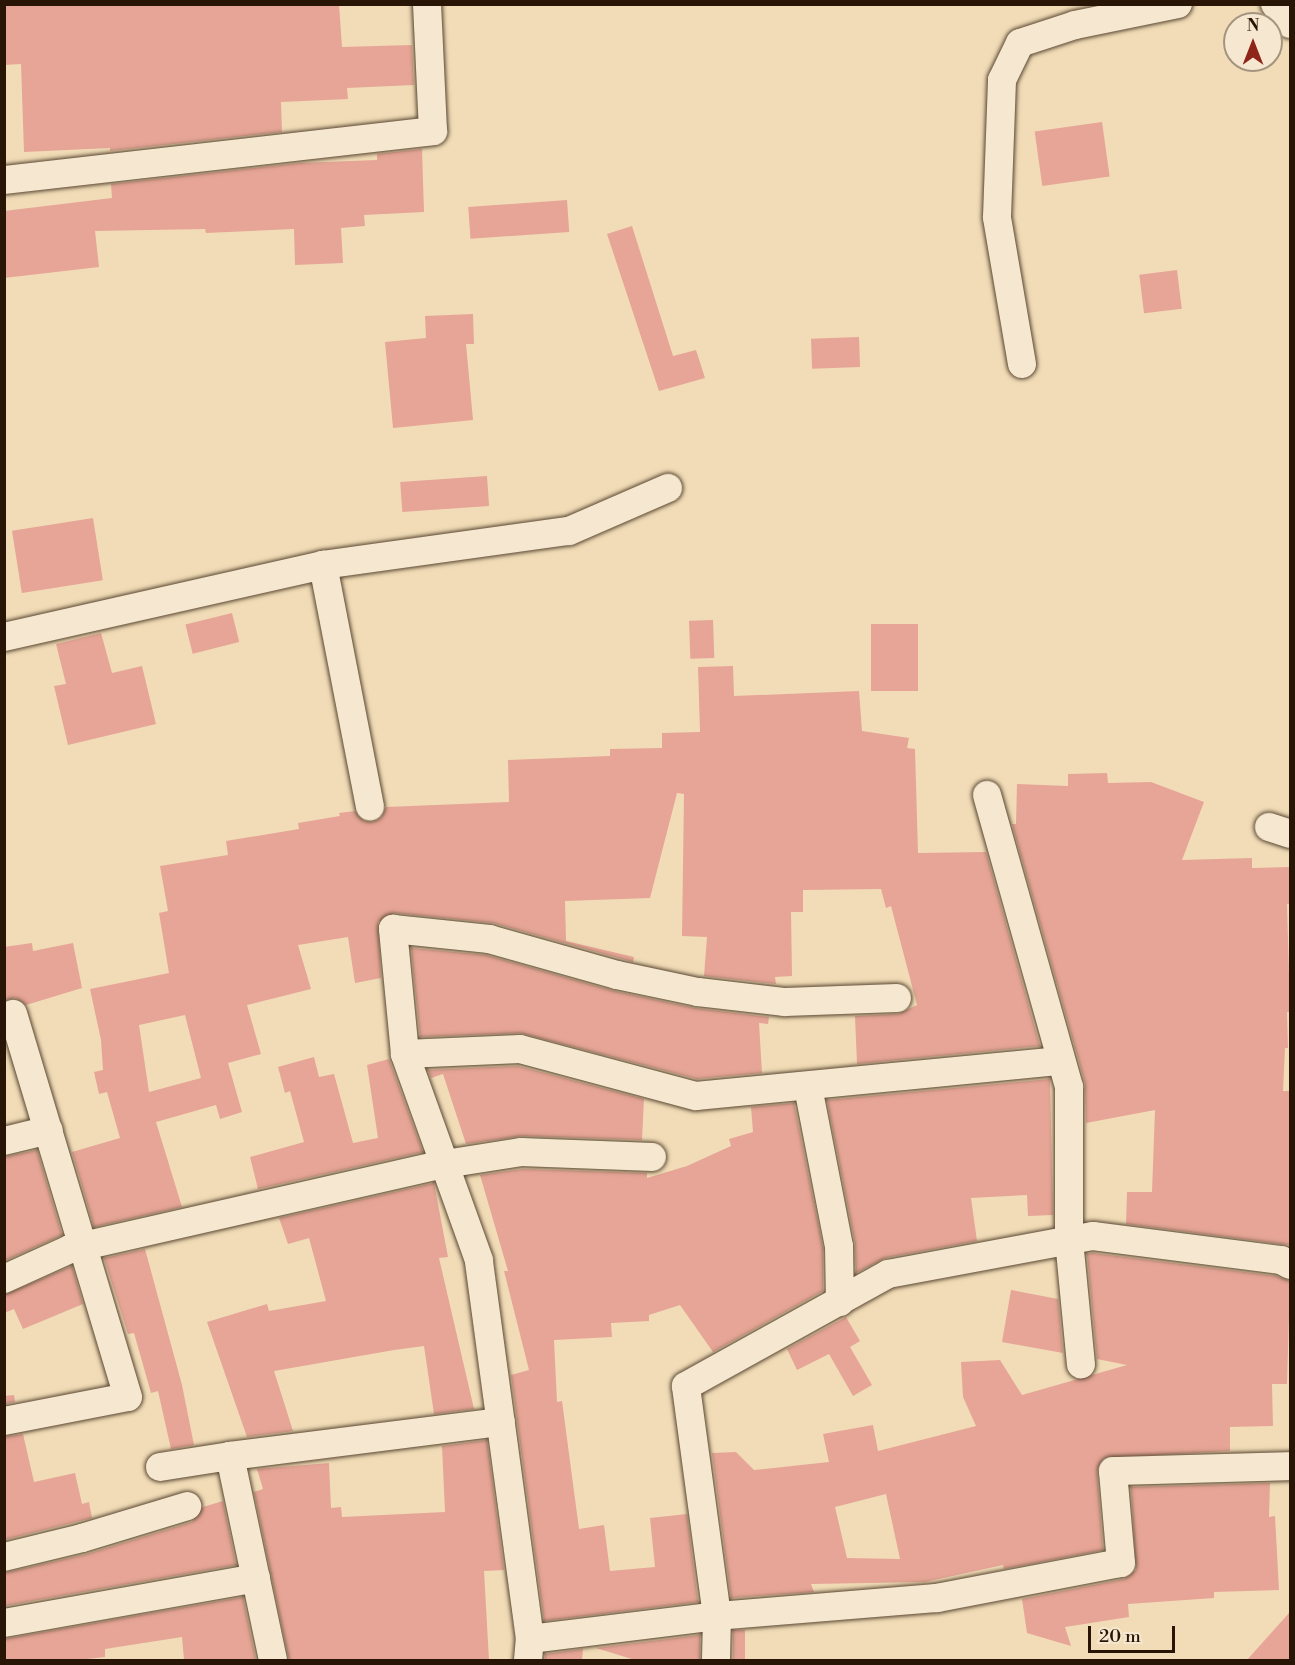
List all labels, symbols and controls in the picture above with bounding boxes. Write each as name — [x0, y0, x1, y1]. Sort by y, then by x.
north arrow — [1223, 12, 1283, 72]
text: N — [1247, 16, 1259, 36]
scale bar — [1091, 1614, 1178, 1652]
text: 20 m — [1099, 1625, 1141, 1648]

